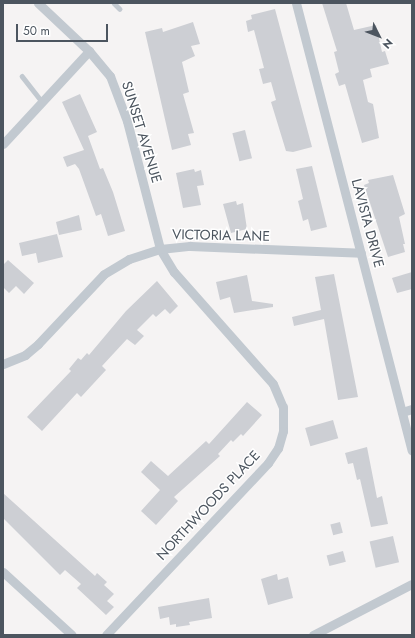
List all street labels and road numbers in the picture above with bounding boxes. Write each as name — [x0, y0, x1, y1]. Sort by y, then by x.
street label: SUNSET AVENUE — [119, 79, 165, 185]
street label: LAVISTA DRIVE — [348, 177, 388, 269]
street label: VICTORIA LANE — [172, 226, 270, 244]
street label: NORTHWOODS PLACE — [153, 447, 263, 563]

